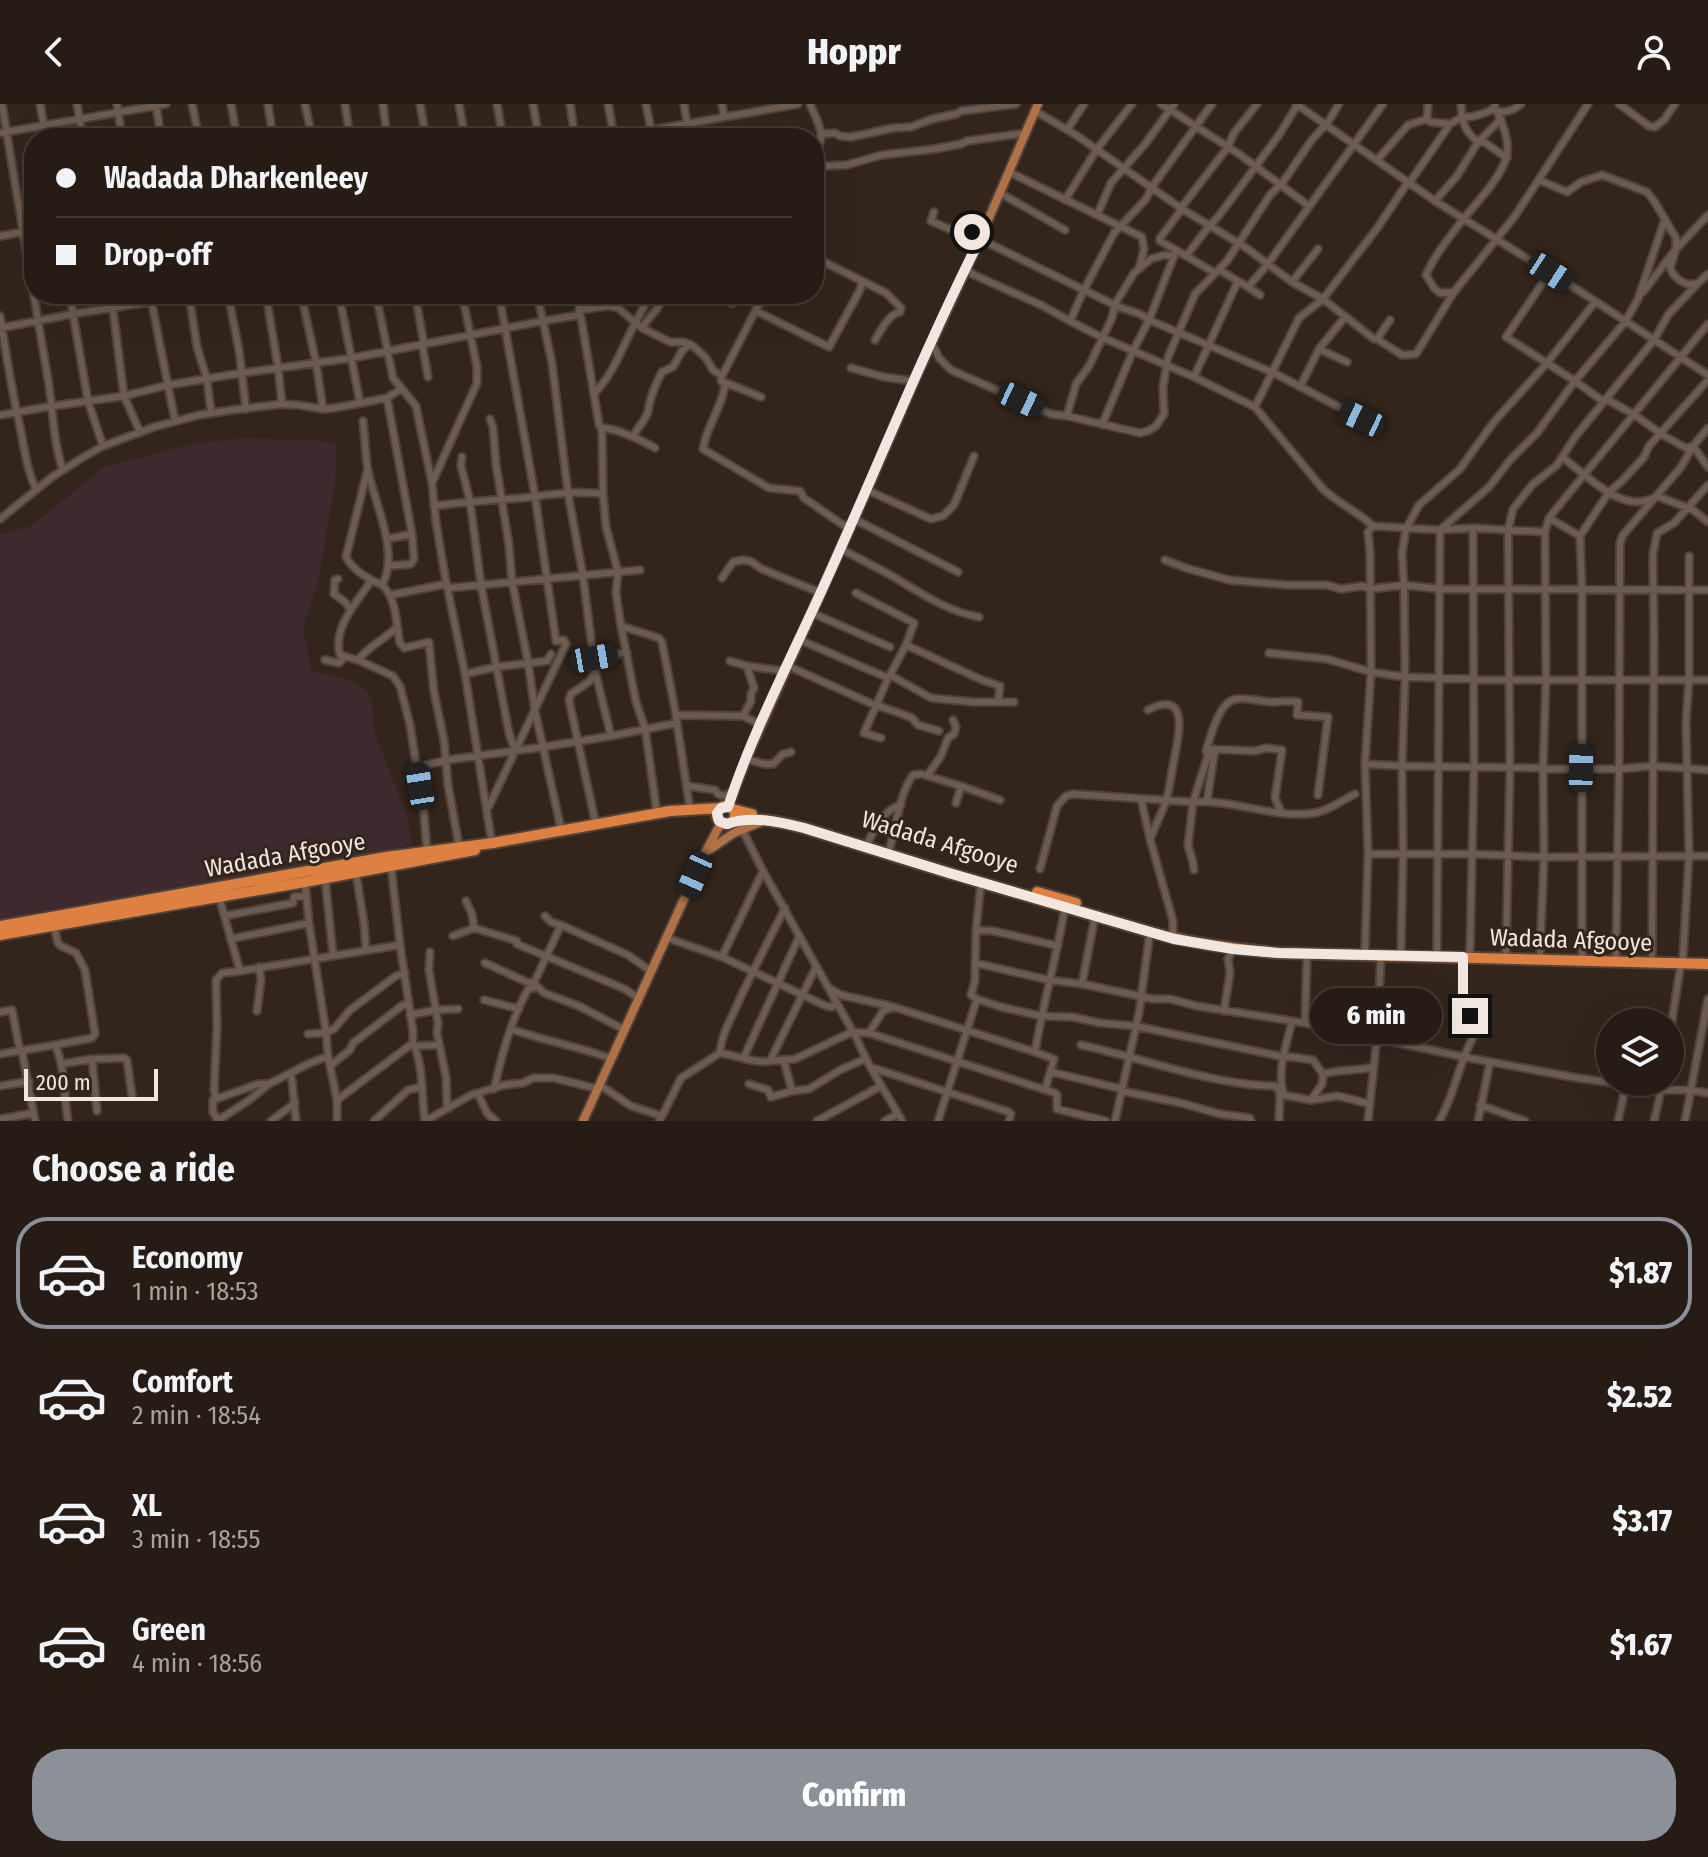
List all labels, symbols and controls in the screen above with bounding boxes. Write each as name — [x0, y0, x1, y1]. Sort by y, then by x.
icon: back — [32, 30, 76, 74]
text: Hoppr — [807, 30, 901, 74]
icon: person — [1632, 30, 1676, 74]
text: Wadada Dharkenleey — [104, 160, 368, 196]
route start — [954, 214, 990, 250]
text: Drop-off — [104, 237, 211, 273]
car — [1523, 249, 1577, 295]
car — [994, 379, 1048, 421]
car — [1335, 398, 1389, 440]
car — [568, 642, 620, 674]
car — [1569, 744, 1593, 792]
car — [404, 760, 436, 812]
street label: Wadada Afgooye — [858, 805, 1022, 879]
street label: Wadada Afgooye — [203, 827, 367, 883]
car — [674, 848, 716, 902]
street label: Wadada Afgooye — [1489, 923, 1653, 957]
callout: 6 min — [1310, 988, 1442, 1044]
route end — [1452, 998, 1488, 1034]
text: 6 min — [1346, 1000, 1406, 1031]
map controls — [1596, 1008, 1684, 1096]
button: layers — [1596, 1008, 1684, 1096]
scale bar — [24, 1065, 158, 1101]
text: 200 m — [36, 1069, 91, 1096]
text: Choose a ride — [32, 1147, 235, 1191]
icon: car — [36, 1237, 108, 1309]
text: Economy — [132, 1240, 243, 1276]
text: $1.87 — [1609, 1255, 1672, 1291]
text: 1 min · 18:53 — [132, 1276, 258, 1307]
icon: car — [36, 1361, 108, 1433]
text: Comfort — [132, 1364, 233, 1400]
text: $2.52 — [1607, 1379, 1672, 1415]
text: 2 min · 18:54 — [132, 1400, 261, 1431]
icon: car — [36, 1485, 108, 1557]
text: XL — [132, 1488, 162, 1524]
text: $3.17 — [1613, 1503, 1672, 1539]
text: 3 min · 18:55 — [132, 1524, 260, 1555]
icon: car — [36, 1609, 108, 1681]
text: Green — [132, 1612, 206, 1648]
text: $1.67 — [1610, 1627, 1672, 1663]
text: 4 min · 18:56 — [132, 1648, 262, 1679]
button: Confirm — [32, 1749, 1676, 1841]

